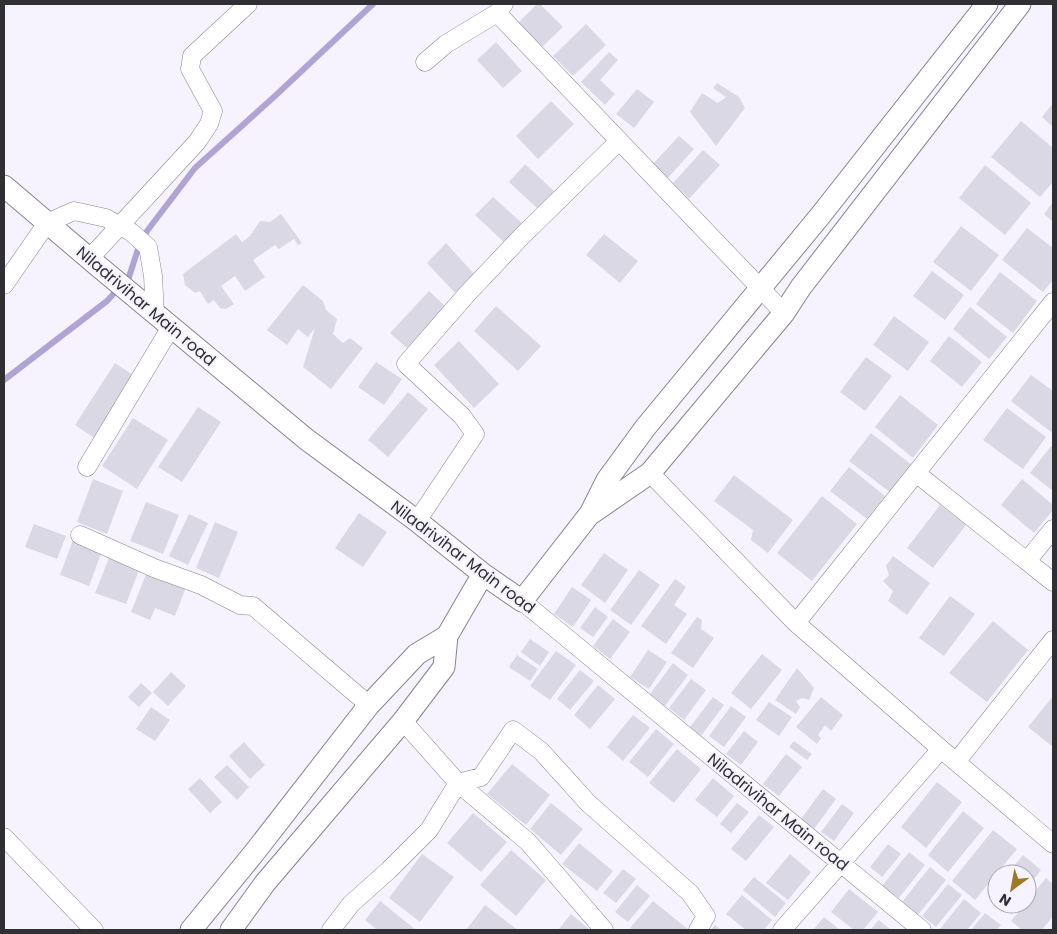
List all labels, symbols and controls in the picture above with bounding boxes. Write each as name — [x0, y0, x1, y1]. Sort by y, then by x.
street label: Niladrivihar Main road — [71, 241, 221, 371]
street label: Niladrivihar Main road — [386, 495, 540, 619]
street label: Niladrivihar Main road — [702, 748, 854, 876]
north arrow — [987, 864, 1037, 914]
text: N — [995, 889, 1015, 911]

